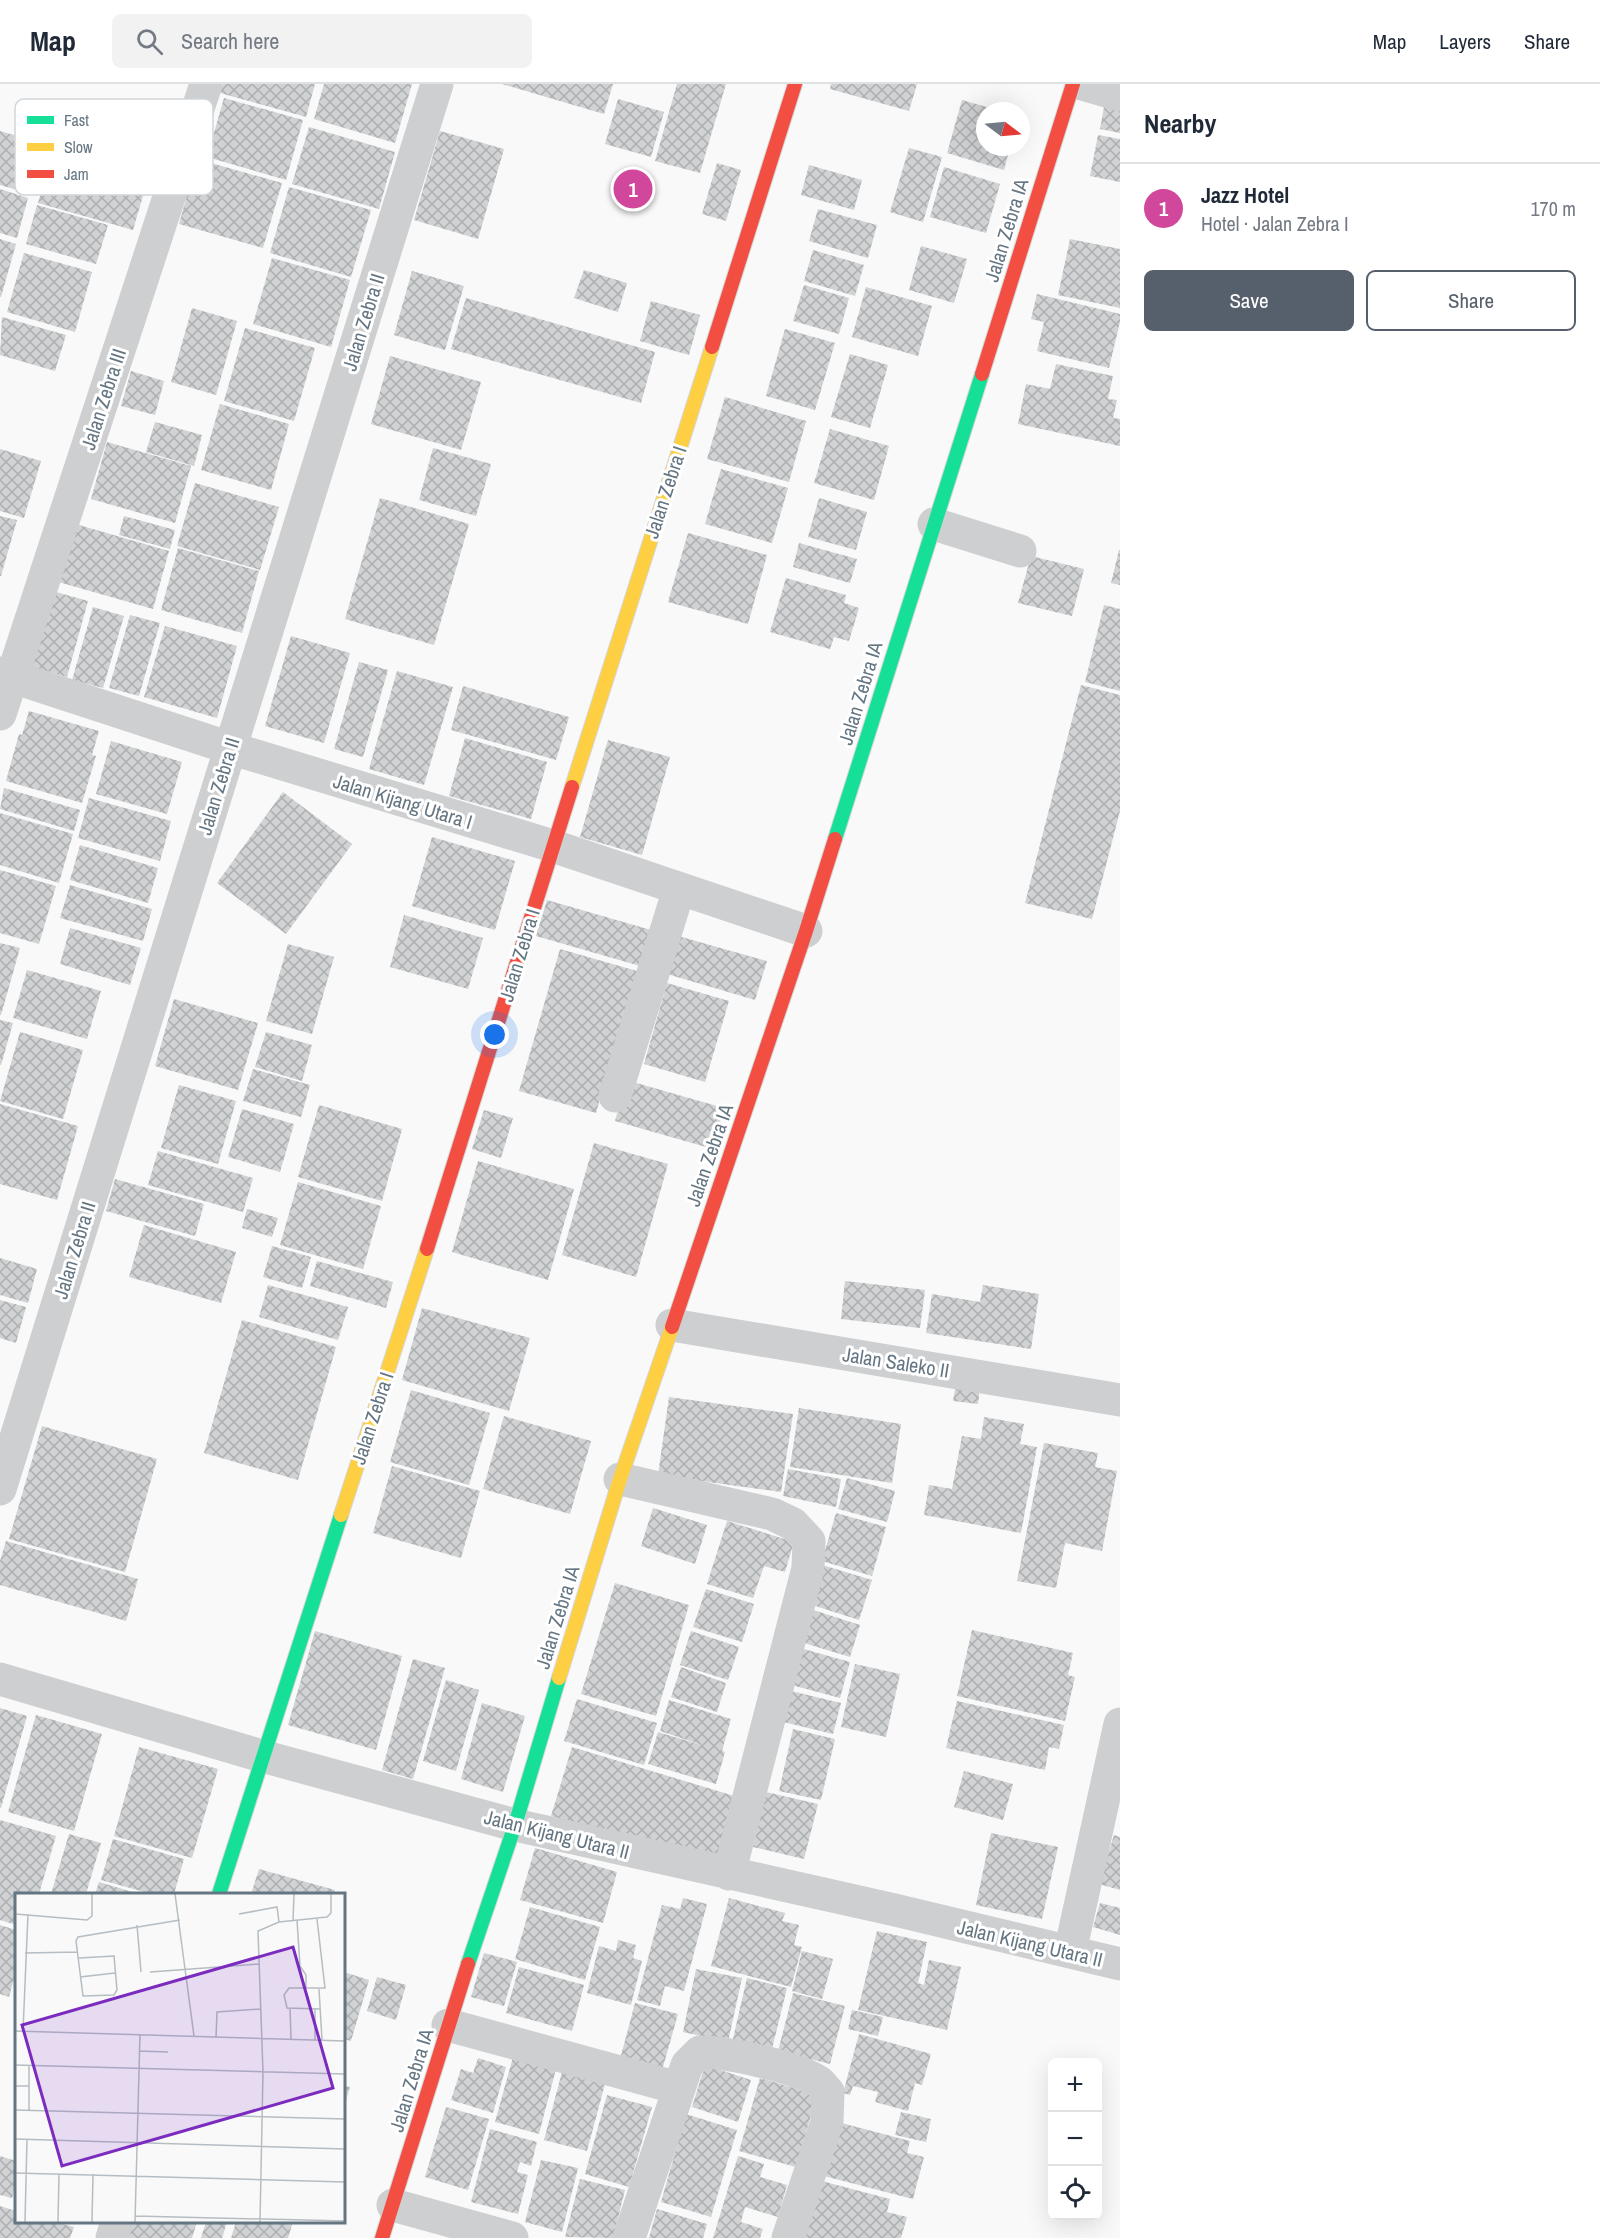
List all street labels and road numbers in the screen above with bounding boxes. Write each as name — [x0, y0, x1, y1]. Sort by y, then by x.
street label: Jalan Zebra IA — [977, 175, 1035, 285]
street label: Jalan Zebra II — [335, 270, 391, 374]
street label: Jalan Zebra III — [74, 345, 132, 453]
street label: Jalan Zebra I — [637, 442, 693, 542]
street label: Jalan Zebra IA — [831, 638, 889, 748]
street label: Jalan Zebra II — [190, 734, 246, 838]
street label: Jalan Kijang Utara I — [330, 767, 476, 835]
street label: Jalan Zebra I — [492, 905, 546, 1005]
street label: Jalan Zebra IA — [679, 1100, 739, 1210]
street label: Jalan Zebra II — [46, 1198, 102, 1302]
street label: Jalan Saleko II — [841, 1340, 951, 1384]
street label: Jalan Zebra I — [344, 1368, 400, 1468]
street label: Jalan Zebra IA — [528, 1562, 586, 1672]
street label: Jalan Kijang Utara II — [482, 1803, 632, 1865]
street label: Jalan Kijang Utara II — [955, 1913, 1105, 1973]
street label: Jalan Zebra IA — [382, 2025, 440, 2135]

